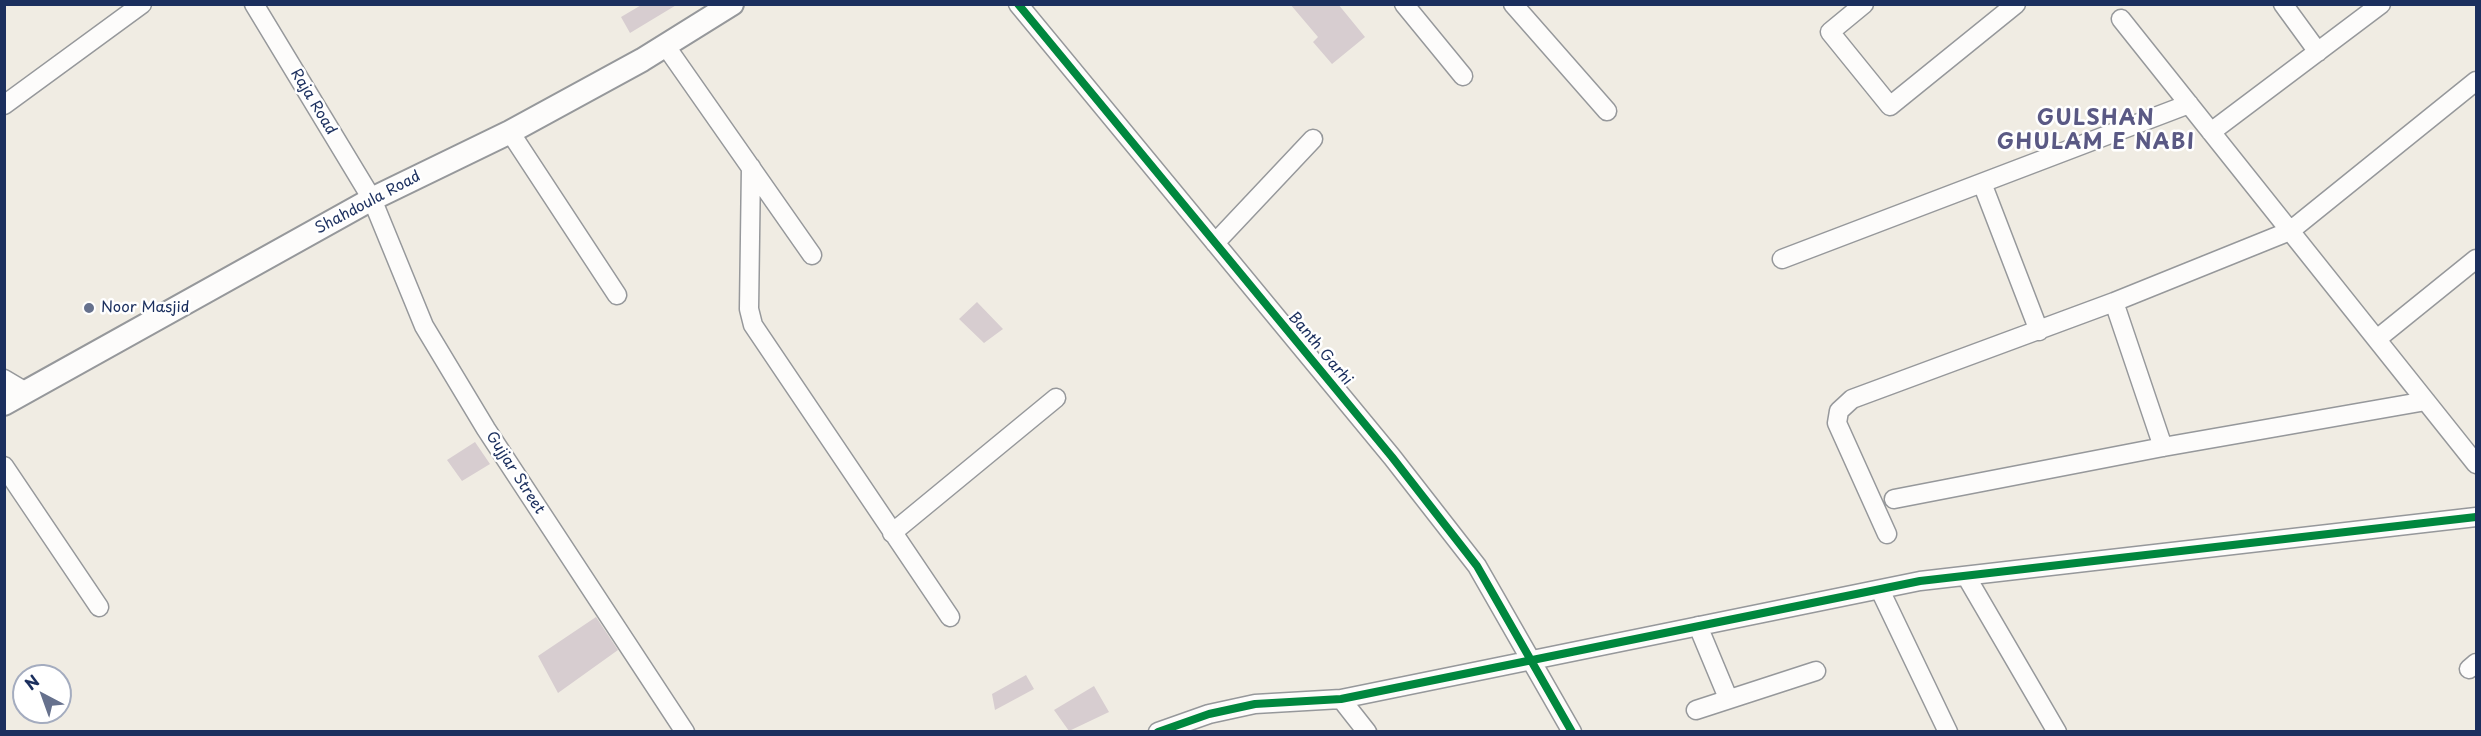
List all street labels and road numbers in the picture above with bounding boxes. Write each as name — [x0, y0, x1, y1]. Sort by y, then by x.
street label: Raja Road — [286, 66, 340, 138]
street label: Shahdoula Road — [312, 168, 424, 238]
street label: Banth Garhi — [1284, 309, 1356, 389]
street label: Gujjar Street — [482, 428, 548, 518]

